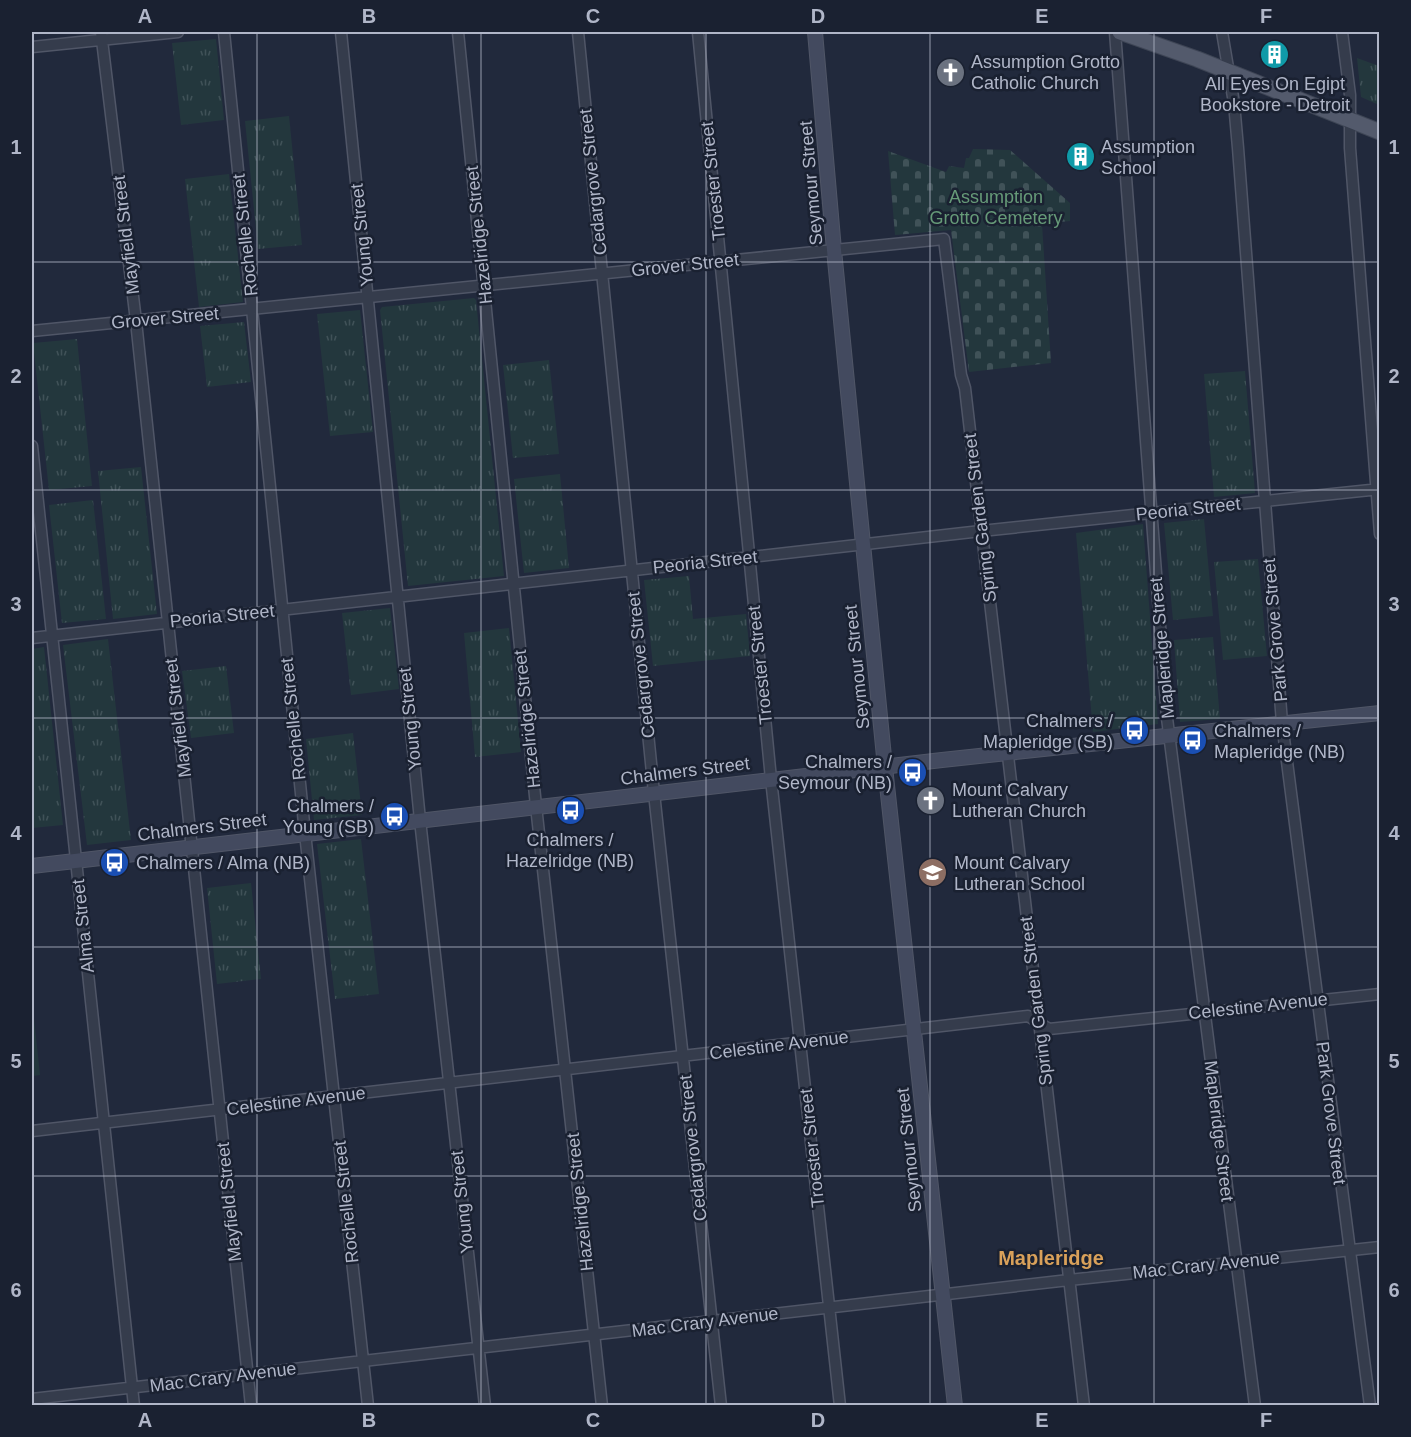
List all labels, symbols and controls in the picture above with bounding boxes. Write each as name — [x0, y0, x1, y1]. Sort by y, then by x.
text: A — [138, 5, 152, 27]
text: B — [362, 5, 376, 27]
text: C — [586, 5, 600, 27]
text: D — [811, 5, 825, 27]
text: E — [1035, 5, 1049, 27]
text: F — [1260, 5, 1272, 27]
building icon: All Eyes On Egipt Bookstore - Detroit — [1259, 39, 1291, 71]
place label: Assumption Grotto Catholic Church — [971, 52, 1120, 93]
church icon: Assumption Grotto Catholic Church — [934, 56, 966, 88]
place label: All Eyes On Egipt Bookstore - Detroit — [1200, 74, 1350, 115]
street label: Cedargrove Street — [575, 108, 611, 256]
street label: Seymour Street — [796, 120, 826, 246]
street label: Troester Street — [697, 121, 729, 241]
text: 1 — [10, 136, 22, 158]
text: 1 — [1388, 136, 1400, 158]
place label: Assumption School — [1101, 137, 1195, 178]
building icon: Assumption School — [1064, 141, 1096, 173]
street label: Hazelridge Street — [462, 165, 496, 305]
street label: Rochelle Street — [229, 173, 261, 297]
street label: Mayfield Street — [109, 174, 143, 296]
street label: Young Street — [347, 183, 377, 287]
park label: Assumption Grotto Cemetery — [929, 187, 1063, 228]
street label: Grover Street — [630, 249, 740, 281]
street label: Grover Street — [110, 303, 220, 333]
text: 2 — [10, 365, 22, 387]
text: 2 — [1388, 365, 1400, 387]
street label: Spring Garden Street — [960, 432, 1000, 604]
street label: Peoria Street — [1135, 494, 1241, 524]
street label: Peoria Street — [652, 547, 758, 577]
street label: Park Grove Street — [1259, 557, 1291, 703]
street label: Mapleridge Street — [1146, 576, 1178, 720]
street label: Cedargrove Street — [623, 591, 659, 739]
text: 3 — [10, 593, 22, 615]
text: 3 — [1388, 593, 1400, 615]
street label: Peoria Street — [169, 601, 275, 631]
street label: Seymour Street — [841, 604, 873, 730]
street label: Troester Street — [744, 605, 776, 725]
street label: Hazelridge Street — [510, 649, 544, 789]
street label: Mayfield Street — [161, 657, 195, 779]
street label: Rochelle Street — [277, 657, 309, 781]
street label: Young Street — [395, 667, 425, 771]
place label: Chalmers / Mapleridge (SB) — [983, 711, 1113, 752]
bus stop icon: Chalmers / Mapleridge (SB) — [1118, 715, 1150, 747]
place label: Chalmers / Mapleridge (NB) — [1214, 721, 1345, 762]
bus stop icon: Chalmers / Mapleridge (NB) — [1177, 725, 1209, 757]
place label: Chalmers / Seymour (NB) — [778, 752, 892, 793]
street label: Chalmers Street — [619, 753, 751, 789]
bus stop icon: Chalmers / Seymour (NB) — [897, 756, 929, 788]
place label: Mount Calvary Lutheran Church — [952, 780, 1086, 821]
church icon: Mount Calvary Lutheran Church — [915, 784, 947, 816]
bus stop icon: Chalmers / Hazelridge (NB) — [554, 795, 586, 827]
place label: Chalmers / Young (SB) — [283, 796, 374, 837]
bus stop icon: Chalmers / Young (SB) — [379, 800, 411, 832]
street label: Chalmers Street — [136, 809, 268, 845]
text: 4 — [10, 822, 22, 844]
text: 4 — [1388, 822, 1400, 844]
place label: Chalmers / Hazelridge (NB) — [506, 830, 634, 871]
bus stop icon: Chalmers / Alma (NB) — [99, 847, 131, 879]
place label: Chalmers / Alma (NB) — [136, 853, 310, 873]
place label: Mount Calvary Lutheran School — [954, 853, 1085, 894]
school or university icon: Mount Calvary Lutheran School — [917, 857, 949, 889]
street label: Alma Street — [68, 878, 98, 974]
street label: Spring Garden Street — [1016, 915, 1056, 1087]
street label: Celestine Avenue — [1187, 989, 1329, 1023]
street label: Celestine Avenue — [708, 1027, 850, 1063]
street label: Park Grove Street — [1312, 1040, 1350, 1186]
text: 5 — [10, 1050, 22, 1072]
text: 5 — [1388, 1050, 1400, 1072]
street label: Mapleridge Street — [1200, 1059, 1238, 1203]
street label: Cedargrove Street — [675, 1074, 711, 1222]
street label: Celestine Avenue — [225, 1083, 367, 1119]
street label: Seymour Street — [893, 1087, 925, 1213]
street label: Troester Street — [796, 1088, 828, 1208]
street label: Hazelridge Street — [563, 1132, 597, 1272]
street label: Rochelle Street — [330, 1140, 362, 1264]
street label: Mayfield Street — [213, 1141, 245, 1263]
street label: Young Street — [447, 1150, 477, 1254]
district label: Mapleridge — [998, 1247, 1104, 1269]
street label: Mac Crary Avenue — [1131, 1247, 1281, 1283]
text: 6 — [10, 1279, 22, 1301]
text: 6 — [1388, 1279, 1400, 1301]
street label: Mac Crary Avenue — [630, 1303, 780, 1341]
street label: Mac Crary Avenue — [148, 1358, 298, 1396]
text: A — [138, 1409, 152, 1431]
text: B — [362, 1409, 376, 1431]
text: C — [586, 1409, 600, 1431]
text: D — [811, 1409, 825, 1431]
text: E — [1035, 1409, 1049, 1431]
text: F — [1260, 1409, 1272, 1431]

